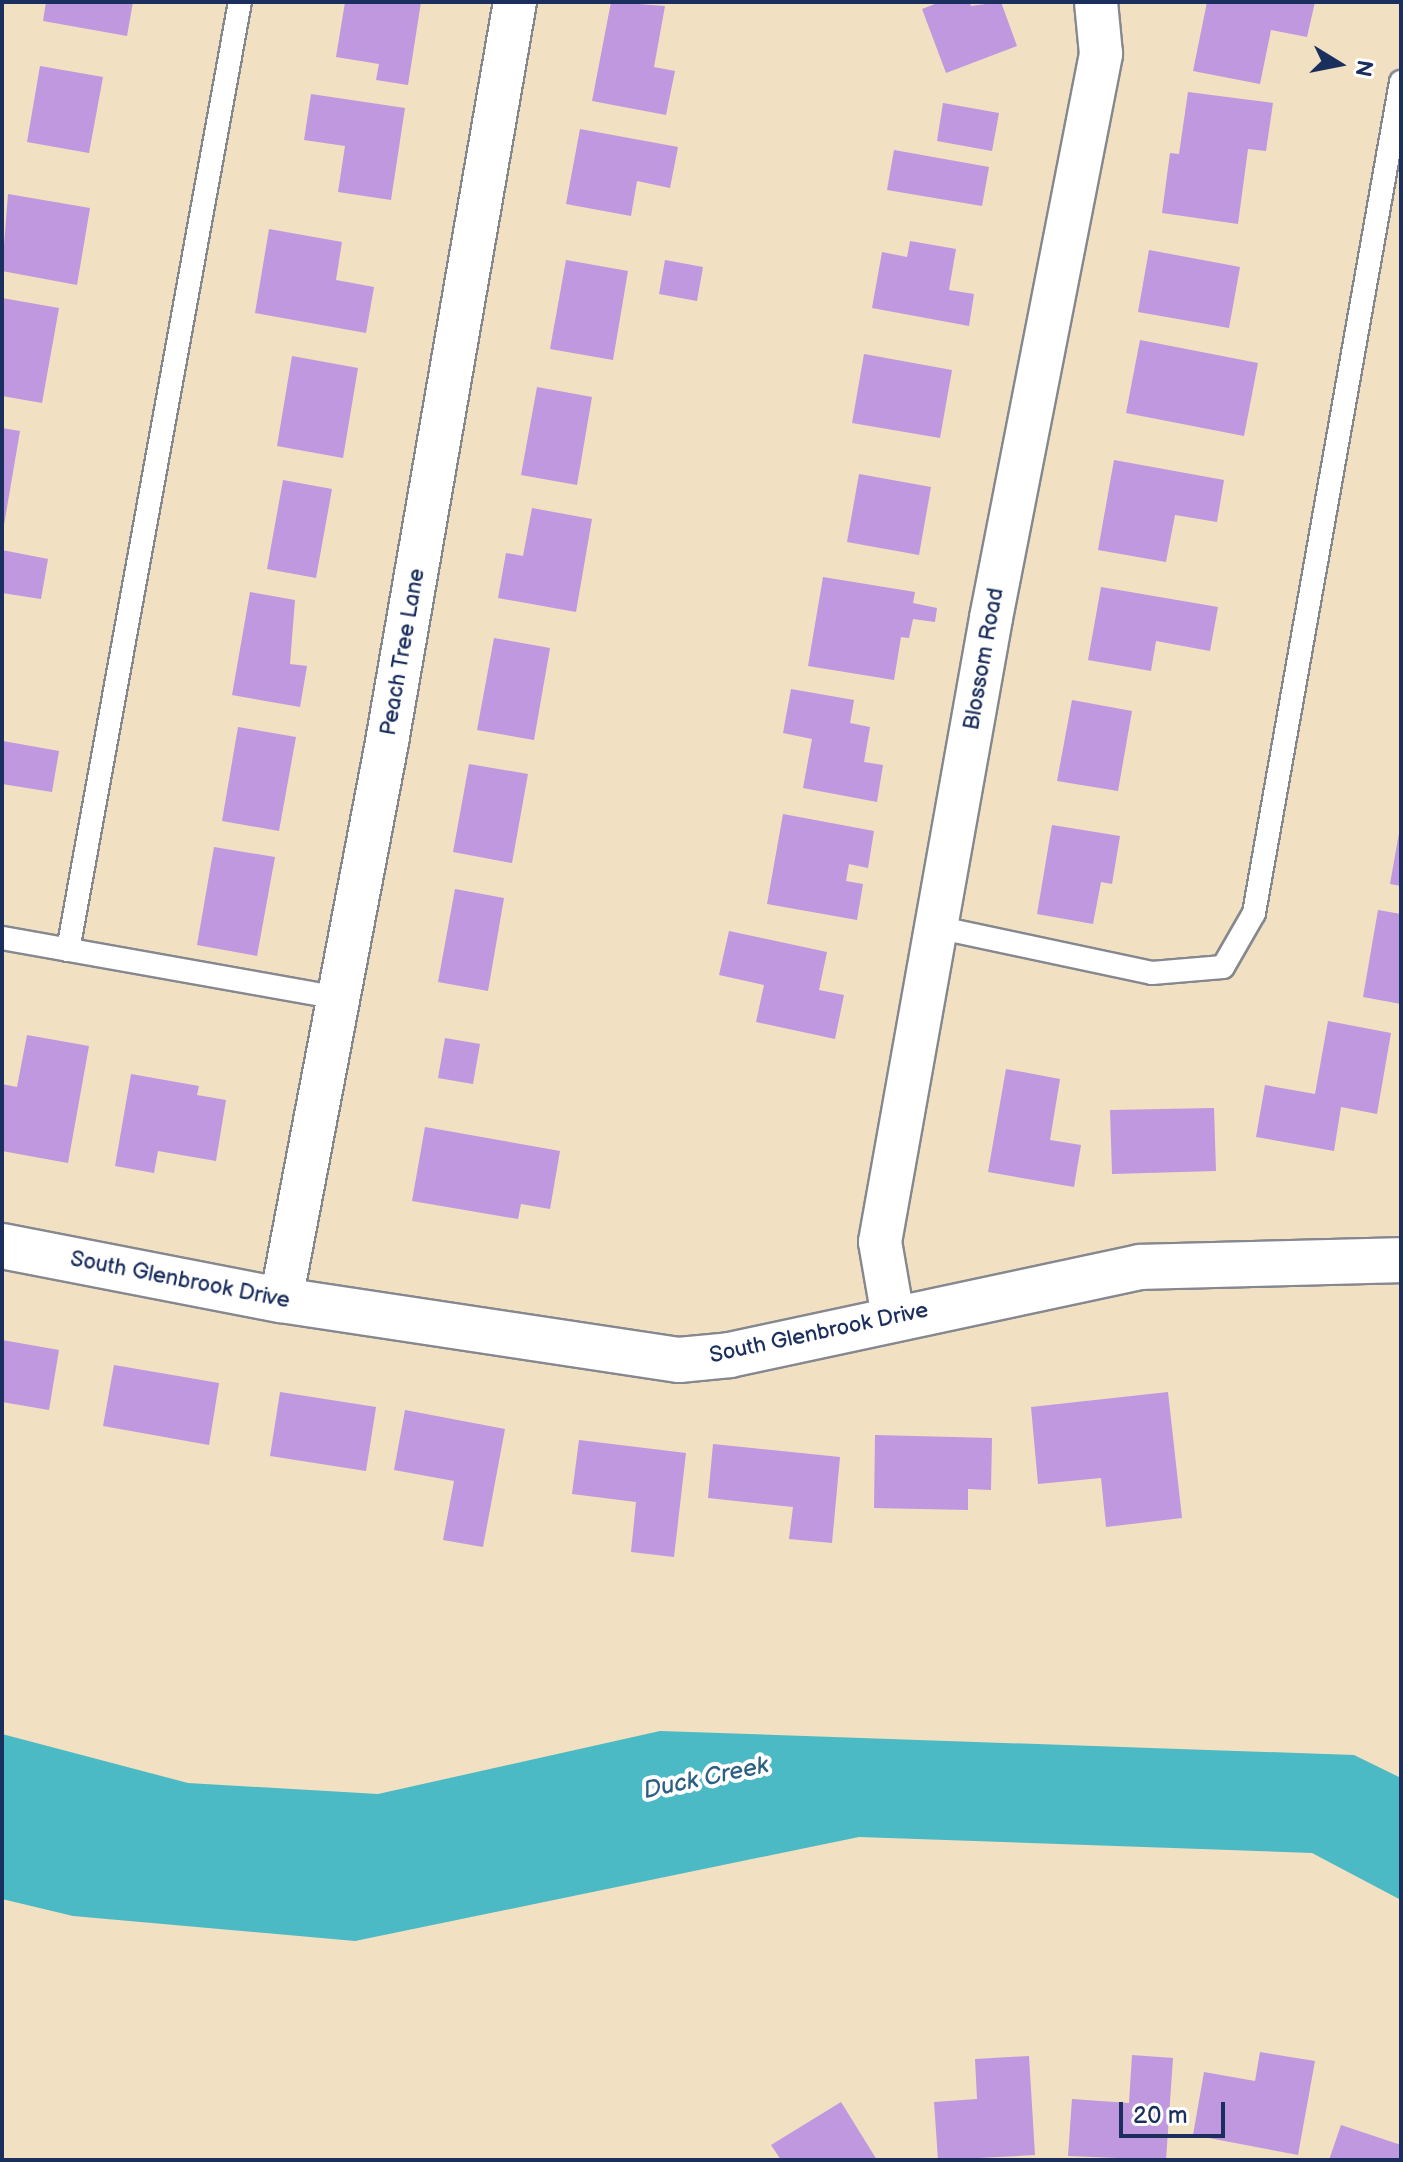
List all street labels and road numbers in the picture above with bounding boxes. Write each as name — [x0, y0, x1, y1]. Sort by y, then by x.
street label: Peach Tree Lane — [375, 566, 431, 738]
street label: Blossom Road — [959, 586, 1009, 732]
street label: South Glenbrook Drive — [68, 1246, 292, 1314]
street label: South Glenbrook Drive — [707, 1297, 931, 1369]

